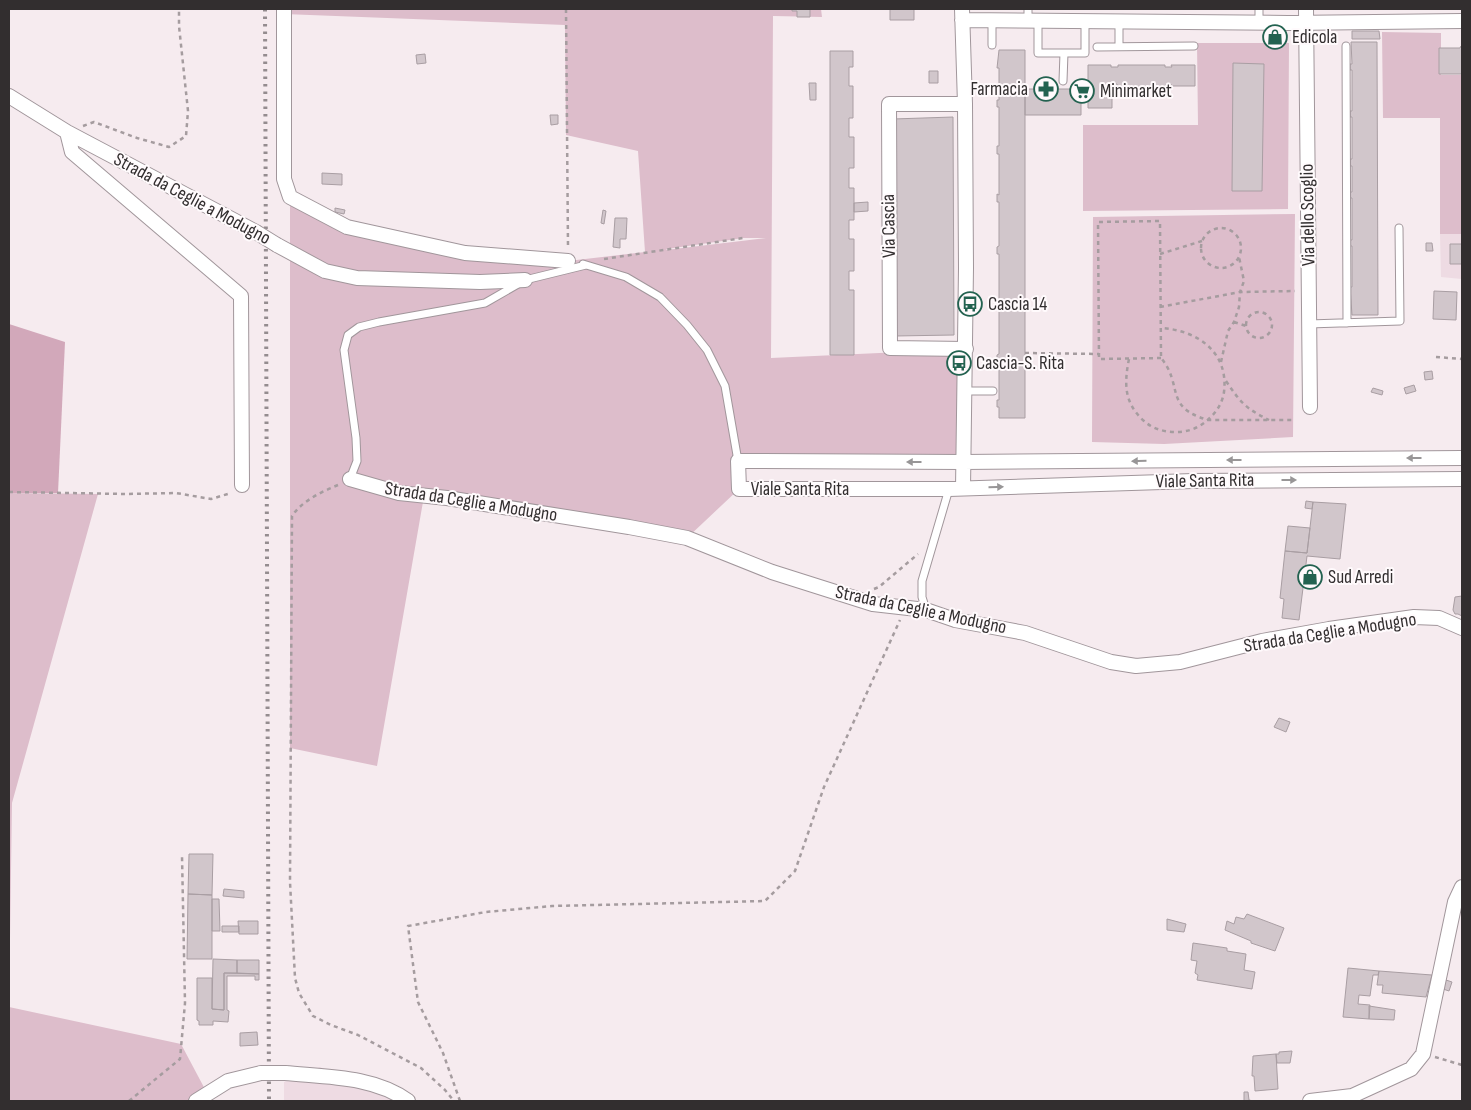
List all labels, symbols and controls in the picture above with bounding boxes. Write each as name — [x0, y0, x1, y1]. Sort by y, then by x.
shop icon: Edicola — [1262, 24, 1288, 50]
place label: Edicola — [1292, 26, 1337, 49]
pharmacy icon: Farmacia — [1033, 76, 1059, 102]
place label: Farmacia — [970, 78, 1028, 101]
supermarket icon: Minimarket — [1069, 78, 1095, 104]
place label: Minimarket — [1100, 80, 1172, 103]
street label: Strada da Ceglie a Modugno — [110, 148, 274, 250]
street label: Via dello Scoglio — [1296, 164, 1320, 266]
street label: Via Cascia — [877, 194, 901, 258]
bus stop icon: Cascia 14 — [957, 291, 983, 317]
place label: Cascia 14 — [988, 293, 1047, 316]
bus stop icon: Cascia-S. Rita — [946, 350, 972, 376]
place label: Cascia-S. Rita — [976, 352, 1064, 375]
one-way arrow — [1405, 455, 1421, 463]
one-way arrow — [1225, 456, 1241, 464]
one-way arrow — [1131, 457, 1147, 465]
one-way arrow — [906, 458, 922, 466]
street label: Viale Santa Rita — [1155, 469, 1255, 493]
one-way arrow — [1281, 476, 1297, 484]
street label: Strada da Ceglie a Modugno — [383, 477, 559, 527]
street label: Viale Santa Rita — [751, 478, 849, 501]
one-way arrow — [989, 483, 1005, 491]
shop icon: Sud Arredi — [1297, 564, 1323, 590]
place label: Sud Arredi — [1328, 566, 1393, 589]
street label: Strada da Ceglie a Modugno — [833, 581, 1009, 639]
street label: Strada da Ceglie a Modugno — [1242, 608, 1418, 658]

